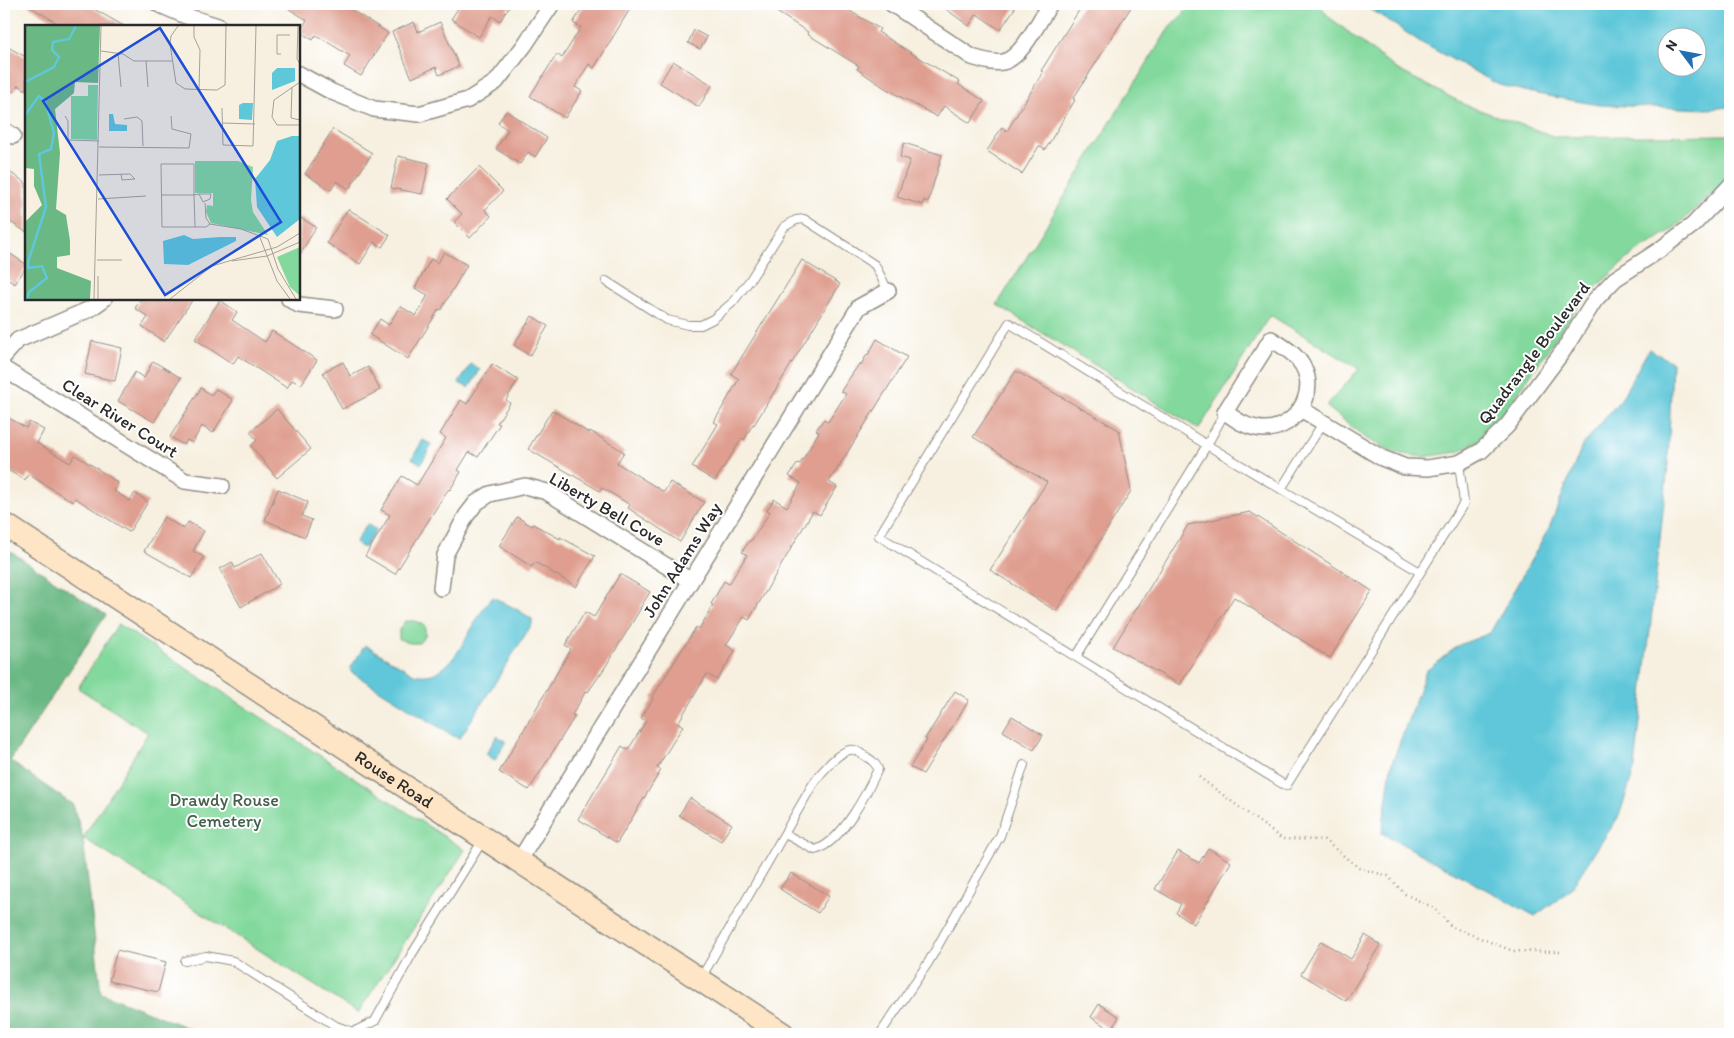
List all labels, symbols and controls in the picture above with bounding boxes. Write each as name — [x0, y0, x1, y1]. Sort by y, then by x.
inset map — [25, 25, 300, 300]
north arrow — [1656, 28, 1706, 78]
text: N — [1662, 37, 1681, 54]
street label: Quadrangle Boulevard — [1473, 277, 1595, 429]
street label: Clear River Court — [58, 373, 182, 463]
street label: Liberty Bell Cove — [545, 467, 669, 551]
street label: John Adams Way — [638, 498, 726, 622]
street label: Rouse Road — [350, 746, 438, 813]
park label: Drawdy Rouse Cemetery — [169, 789, 279, 832]

